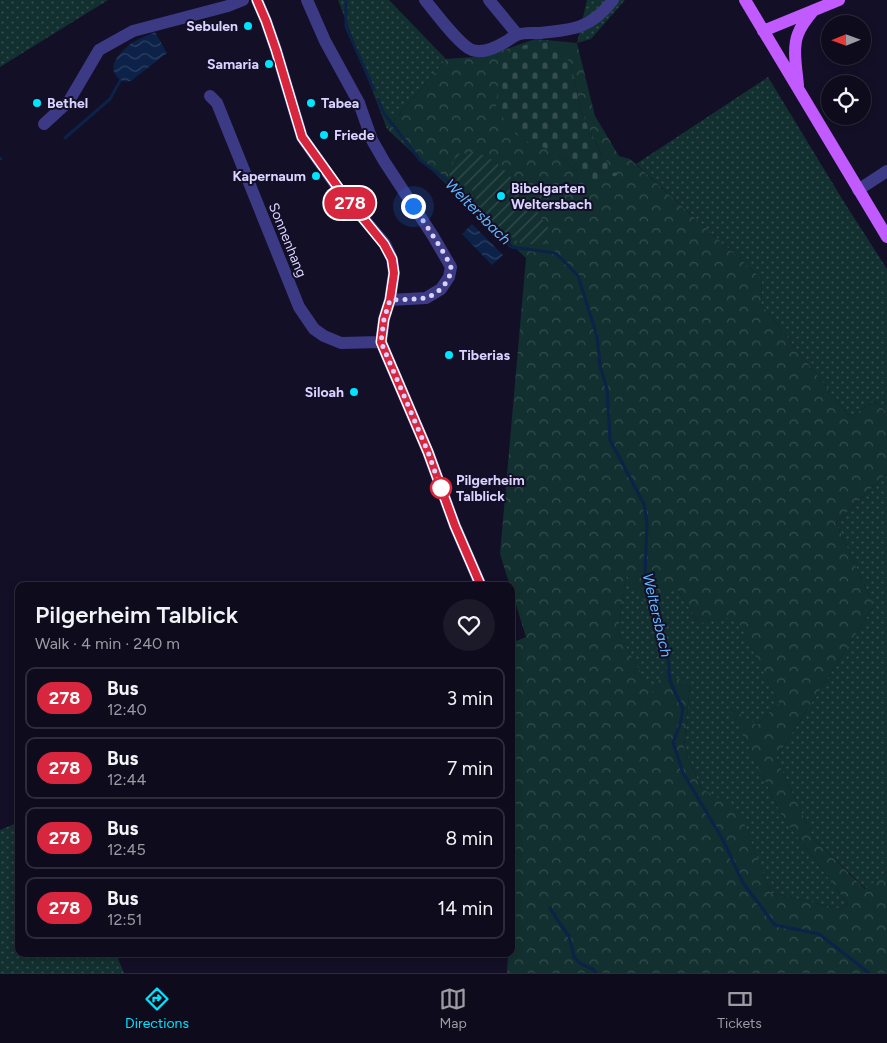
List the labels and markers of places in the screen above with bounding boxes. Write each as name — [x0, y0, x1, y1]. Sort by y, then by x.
place label: Sebulen — [186, 18, 238, 35]
marker: Sebulen — [242, 20, 254, 32]
place label: Samaria — [207, 56, 259, 73]
marker: Samaria — [263, 58, 275, 70]
place label: Bethel — [47, 95, 88, 112]
place label: Tabea — [321, 95, 359, 112]
marker: Bethel — [31, 97, 43, 109]
marker: Tabea — [305, 97, 317, 109]
place label: Friede — [334, 127, 375, 144]
marker: Friede — [318, 129, 330, 141]
place label: Kapernaum — [233, 168, 306, 185]
marker: Kapernaum — [310, 170, 322, 182]
place label: Bibelgarten Weltersbach — [511, 180, 592, 213]
marker: Bibelgarten Weltersbach — [495, 190, 507, 202]
place label: Tiberias — [459, 347, 510, 364]
marker: Tiberias — [443, 349, 455, 361]
place label: Siloah — [305, 384, 344, 401]
marker: Siloah — [348, 386, 360, 398]
place label: Pilgerheim Talblick — [456, 472, 525, 505]
marker: Pilgerheim Talblick — [430, 477, 452, 499]

